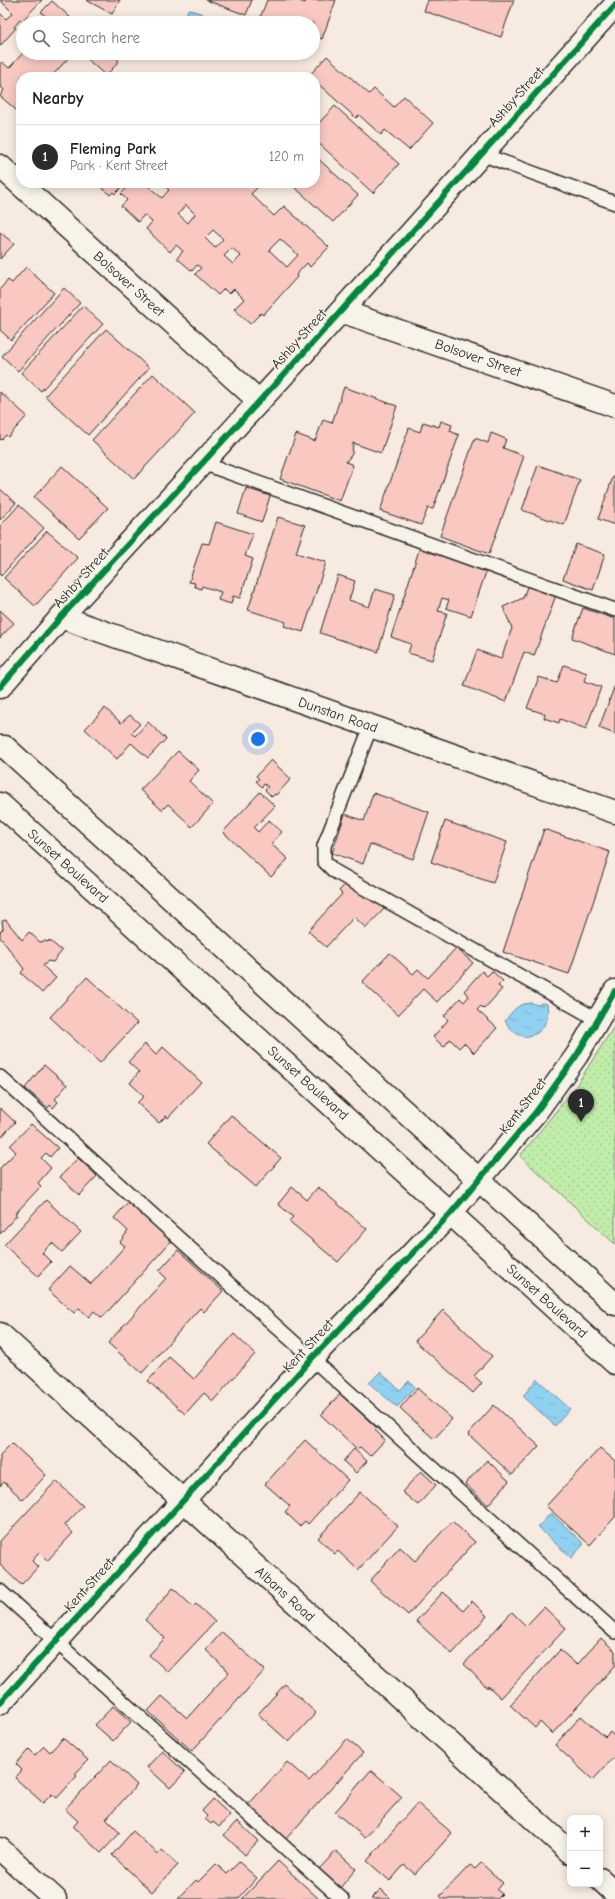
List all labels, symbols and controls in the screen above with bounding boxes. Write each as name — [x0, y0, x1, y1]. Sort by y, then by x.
search box — [16, 16, 320, 60]
icon: search — [30, 27, 52, 49]
text: Search here — [62, 29, 140, 47]
street label: Ashby Street — [485, 63, 548, 131]
text: Nearby — [32, 89, 83, 108]
text: Fleming Park — [70, 140, 156, 158]
text: 1 — [42, 149, 48, 164]
text: 120 m — [269, 149, 304, 164]
text: Park · Kent Street — [70, 158, 167, 173]
street label: Bolsover Street — [90, 248, 169, 321]
street label: Ashby Street — [268, 305, 331, 373]
street label: Bolsover Street — [433, 335, 524, 381]
street label: Ashby Street — [50, 544, 113, 612]
street label: Dunstan Road — [296, 693, 380, 737]
your location — [248, 729, 268, 749]
street label: Sunset Boulevard — [24, 825, 112, 907]
street label: Sunset Boulevard — [264, 1042, 352, 1124]
street label: Kent Street — [496, 1074, 551, 1137]
pin: 1 — [568, 1089, 594, 1122]
street label: Sunset Boulevard — [503, 1260, 591, 1342]
street label: Kent Street — [279, 1315, 338, 1376]
street label: Kent Street — [60, 1554, 118, 1615]
street label: Albans Road — [252, 1563, 318, 1625]
map controls — [567, 1815, 603, 1887]
button: + — [567, 1815, 603, 1851]
button: − — [567, 1851, 603, 1887]

